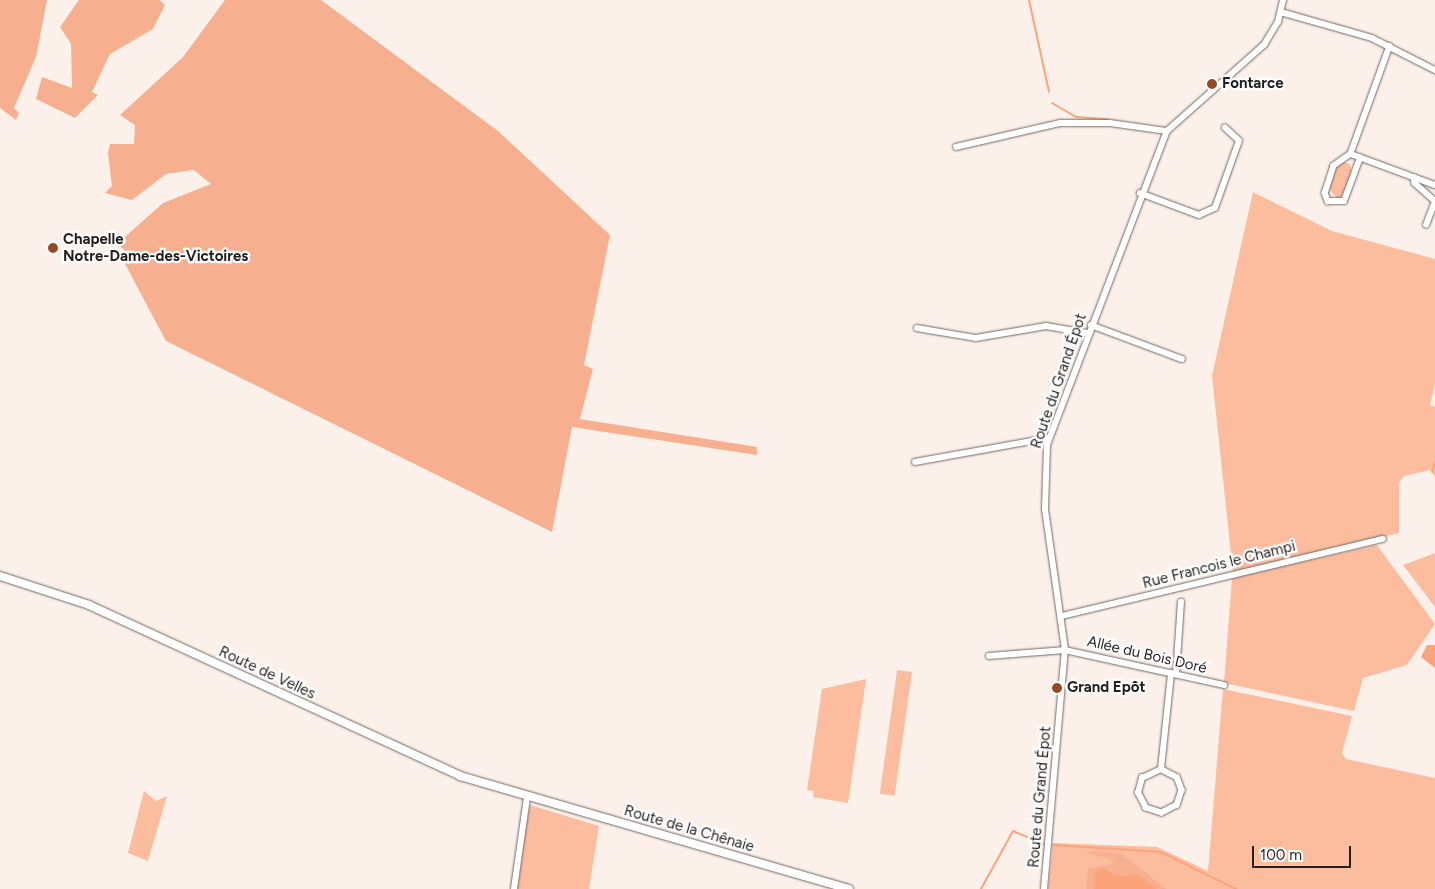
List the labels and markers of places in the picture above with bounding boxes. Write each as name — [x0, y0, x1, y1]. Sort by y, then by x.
place label: Fontarce — [1222, 75, 1283, 93]
marker: Fontarce — [1206, 78, 1218, 90]
place label: Chapelle Notre-Dame-des-Victoires — [63, 230, 248, 265]
marker: Chapelle Notre-Dame-des-Victoires — [47, 242, 59, 254]
place label: Grand Epôt — [1067, 679, 1145, 697]
marker: Grand Epôt — [1051, 682, 1063, 694]

